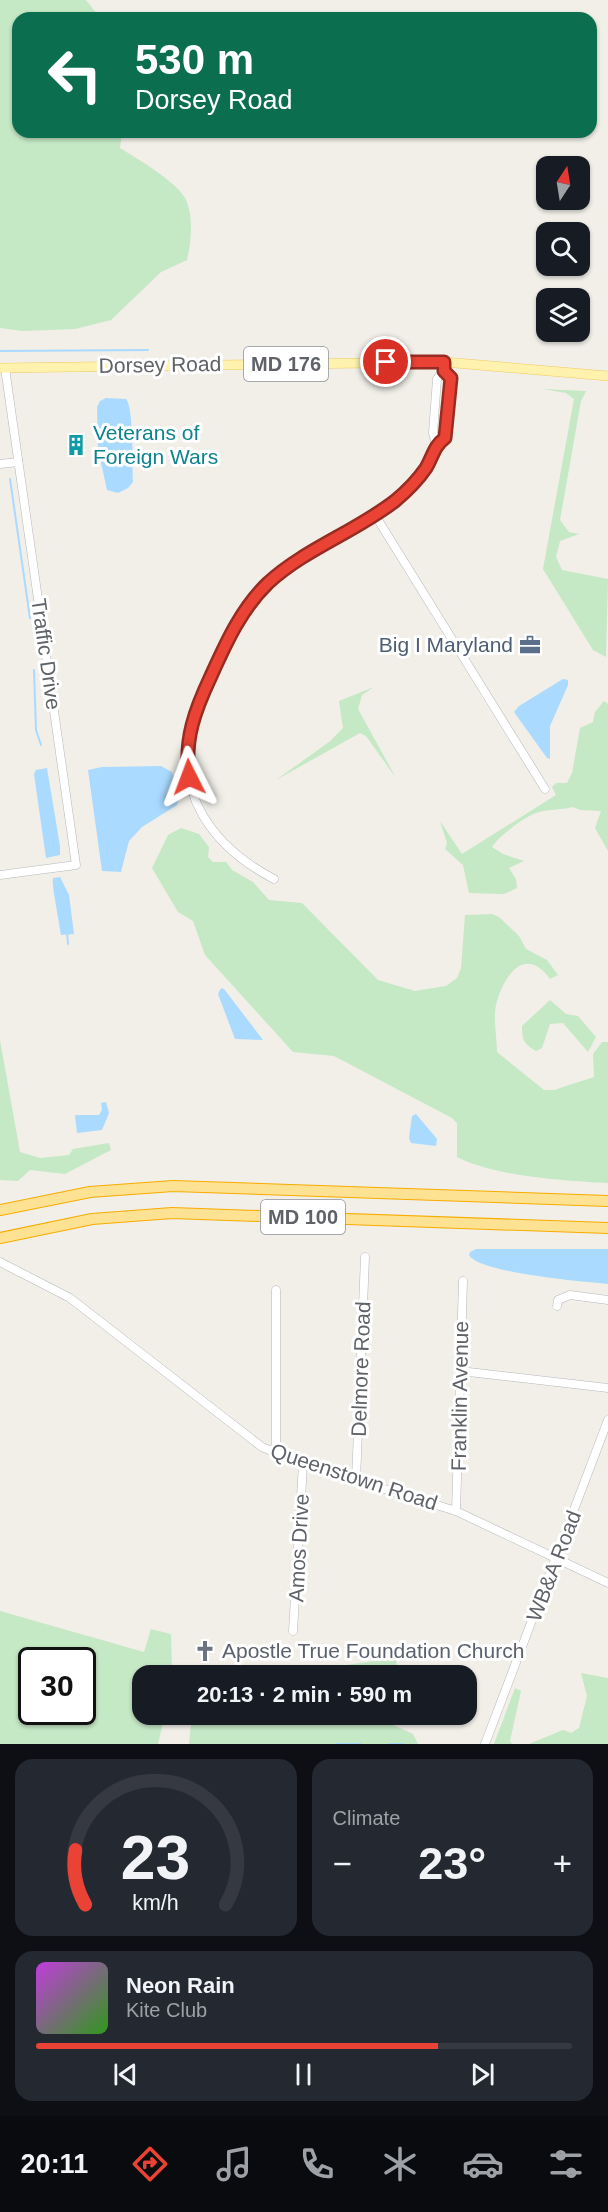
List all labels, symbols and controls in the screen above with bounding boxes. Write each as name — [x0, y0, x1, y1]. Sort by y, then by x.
icon: left — [36, 36, 114, 114]
text: 530 m — [135, 36, 254, 83]
text: Dorsey Road — [135, 85, 293, 115]
north arrow — [536, 156, 590, 210]
map controls — [536, 156, 590, 342]
button: search — [536, 222, 590, 276]
button: layers — [536, 288, 590, 342]
pin — [360, 336, 411, 387]
icon: arrive — [369, 345, 402, 378]
road number: MD 176 — [244, 347, 328, 381]
street label: Dorsey Road — [99, 352, 221, 377]
place label: Veterans of Foreign Wars — [93, 421, 218, 468]
building icon: Veterans of Foreign Wars — [64, 433, 88, 457]
street label: Traffic Drive — [27, 597, 66, 711]
place label: Big I Maryland — [379, 633, 513, 656]
office icon: Big I Maryland — [518, 633, 542, 657]
position arrow — [157, 745, 221, 809]
road number: MD 100 — [261, 1200, 345, 1234]
street label: Delmore Road — [347, 1301, 374, 1437]
street label: Franklin Avenue — [447, 1321, 472, 1471]
street label: Queenstown Road — [268, 1439, 440, 1514]
street label: Amos Drive — [284, 1493, 313, 1603]
street label: WB&A Road — [522, 1507, 585, 1624]
church icon: Apostle True Foundation Church — [193, 1639, 217, 1663]
place label: Apostle True Foundation Church — [222, 1639, 524, 1662]
speed limit sign: 30 — [18, 1647, 96, 1725]
text: 20:13 · 2 min · 590 m — [197, 1682, 412, 1707]
text: Climate — [333, 1807, 400, 1829]
text: 23 — [121, 1823, 190, 1892]
text: 23° — [418, 1838, 486, 1889]
text: − — [333, 1845, 352, 1882]
text: + — [553, 1845, 572, 1882]
text: km/h — [133, 1891, 179, 1915]
text: Neon Rain — [126, 1973, 235, 1998]
text: Kite Club — [126, 1999, 207, 2021]
icon: previous — [109, 2058, 142, 2091]
icon: pause — [287, 2058, 320, 2091]
icon: next — [466, 2058, 499, 2091]
icon: directions — [129, 2143, 171, 2185]
icon: music — [213, 2143, 255, 2185]
icon: phone — [296, 2143, 338, 2185]
icon: climate — [379, 2143, 421, 2185]
icon: car — [462, 2143, 504, 2185]
icon: filters — [545, 2143, 587, 2185]
text: 20:11 — [21, 2149, 88, 2179]

